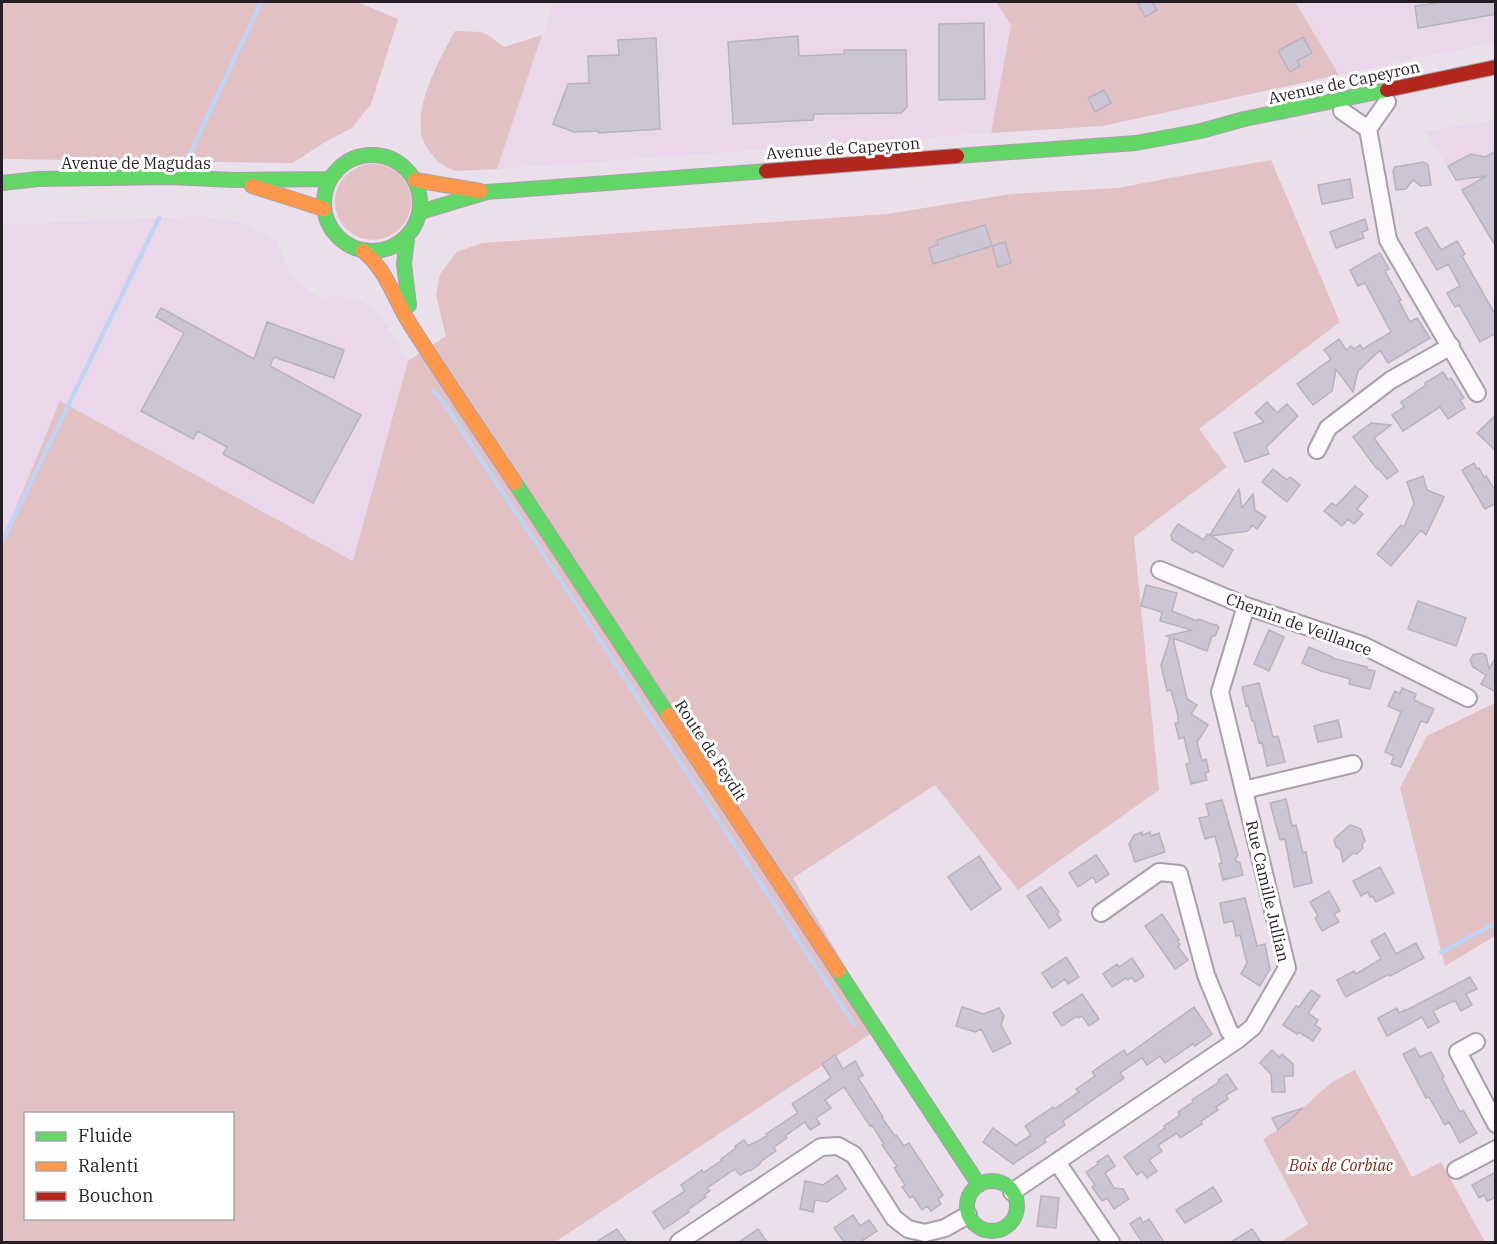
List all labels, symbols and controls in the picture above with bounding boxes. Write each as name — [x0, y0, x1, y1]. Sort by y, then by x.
street label: Avenue de Capeyron — [1266, 56, 1422, 108]
street label: Avenue de Capeyron — [765, 133, 921, 163]
street label: Avenue de Magudas — [61, 153, 211, 173]
street label: Chemin de Veillance — [1223, 588, 1375, 660]
street label: Route de Feydit — [671, 696, 751, 804]
street label: Rue Camille Jullian — [1242, 818, 1294, 964]
legend — [24, 1112, 234, 1220]
text: Fluide — [78, 1124, 132, 1147]
text: Ralenti — [78, 1154, 139, 1177]
park label: Bois de Corbiac — [1288, 1155, 1393, 1175]
text: Bouchon — [78, 1184, 154, 1207]

